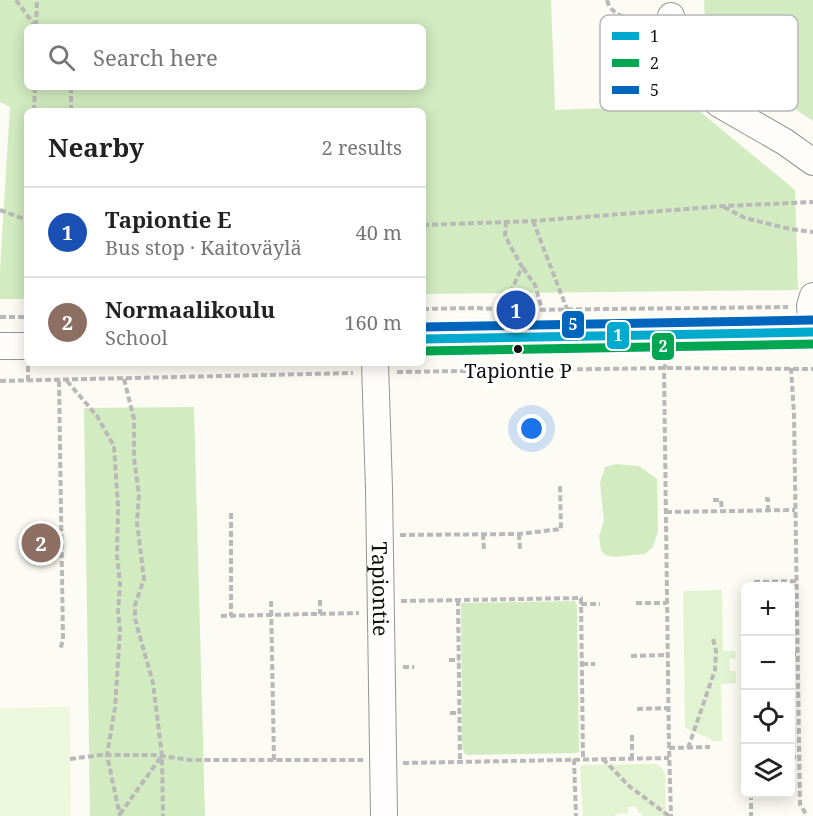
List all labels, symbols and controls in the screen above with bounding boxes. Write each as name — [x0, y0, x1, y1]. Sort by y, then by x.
legend — [600, 15, 798, 111]
search box — [24, 24, 426, 90]
text: 1 — [650, 25, 659, 47]
icon: search — [45, 41, 78, 74]
text: Search here — [93, 42, 218, 72]
text: 2 — [650, 52, 659, 74]
text: 5 — [650, 79, 659, 101]
text: Nearby — [48, 129, 144, 165]
text: 2 results — [322, 134, 402, 161]
text: Tapiontie E — [105, 204, 231, 234]
text: 1 — [62, 219, 73, 246]
text: 40 m — [356, 219, 402, 246]
text: Bus stop · Kaitoväylä — [105, 234, 302, 261]
pin: 1 — [496, 288, 536, 332]
text: Normaalikoulu — [105, 294, 275, 324]
text: 2 — [62, 309, 73, 336]
text: 160 m — [344, 309, 402, 336]
line badge: 5 — [561, 310, 585, 339]
text: 5 — [568, 313, 578, 335]
line badge: 1 — [606, 321, 630, 350]
text: School — [105, 324, 168, 351]
text: 1 — [613, 324, 623, 346]
line badge: 2 — [651, 332, 675, 361]
text: 2 — [658, 335, 668, 357]
marker: Tapiontie P — [512, 343, 524, 355]
place label: Tapiontie P — [464, 357, 572, 384]
your location — [517, 414, 546, 443]
pin: 2 — [22, 520, 60, 566]
street label: Tapiontie — [366, 541, 395, 637]
map controls — [741, 582, 795, 798]
button: + — [741, 582, 795, 636]
button: − — [741, 636, 795, 690]
button: locate — [741, 690, 795, 744]
button: layers — [741, 744, 795, 798]

